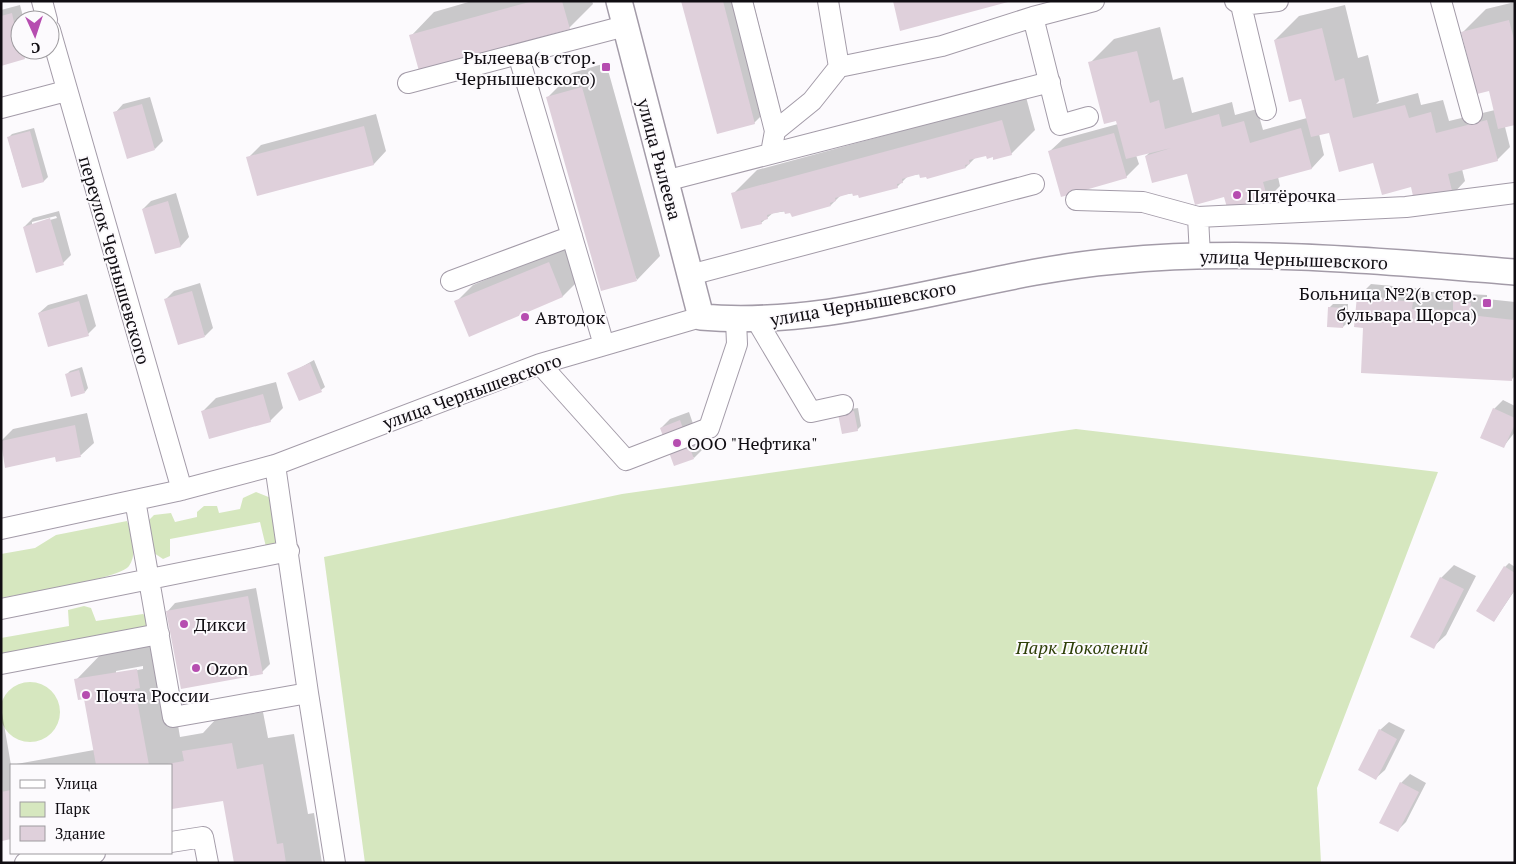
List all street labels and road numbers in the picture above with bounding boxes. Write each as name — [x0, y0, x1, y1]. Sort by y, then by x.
street label: улица Рылеева — [632, 95, 688, 222]
street label: переулок Чернышевского — [74, 153, 156, 367]
street label: улица Чернышевского — [1199, 244, 1389, 274]
street label: улица Чернышевского — [767, 275, 958, 331]
street label: улица Чернышевского — [379, 348, 565, 435]

